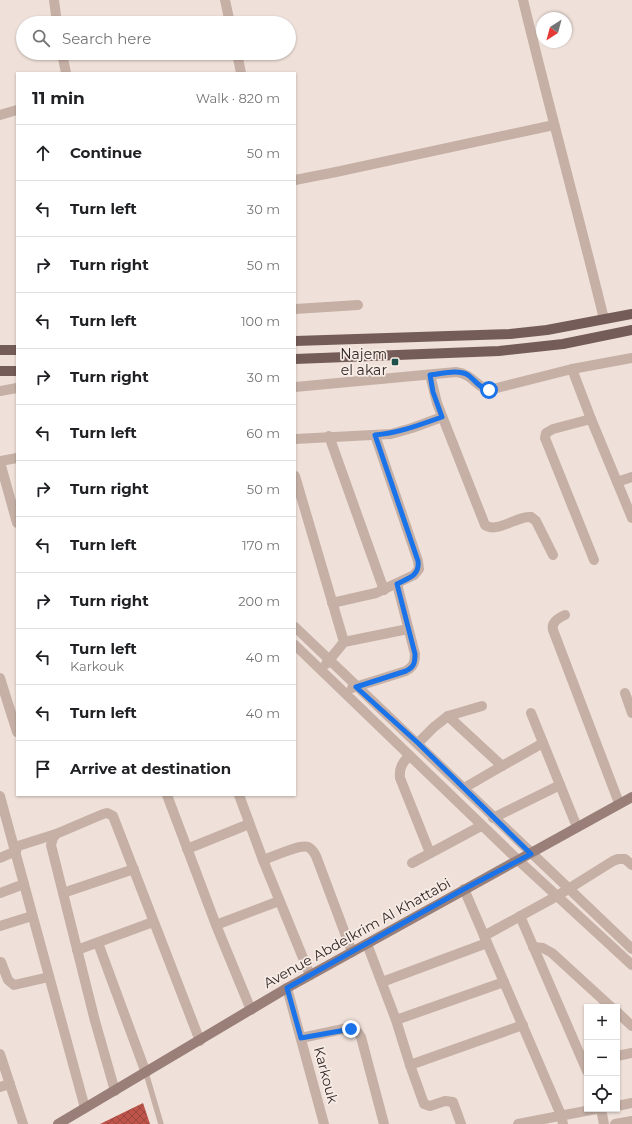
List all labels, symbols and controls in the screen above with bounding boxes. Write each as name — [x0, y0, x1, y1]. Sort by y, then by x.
north arrow — [536, 12, 572, 48]
search box — [16, 16, 296, 60]
icon: search — [30, 27, 52, 49]
text: Search here — [62, 29, 151, 48]
text: 11 min — [32, 88, 85, 108]
text: Walk · 820 m — [196, 90, 280, 106]
icon: ahead — [32, 142, 54, 164]
text: Continue — [70, 143, 142, 162]
text: 50 m — [247, 145, 280, 161]
icon: left — [32, 198, 54, 220]
text: Turn left — [70, 199, 137, 218]
text: 30 m — [247, 201, 280, 217]
icon: right — [32, 254, 54, 276]
text: Turn right — [70, 255, 149, 274]
text: 50 m — [247, 257, 280, 273]
icon: left — [32, 310, 54, 332]
text: Turn left — [70, 311, 137, 330]
text: 100 m — [241, 313, 280, 329]
place label: Najem el akar — [340, 345, 387, 379]
marker: Najem el akar — [390, 357, 400, 367]
icon: right — [32, 366, 54, 388]
text: Turn right — [70, 367, 149, 386]
text: 30 m — [247, 369, 280, 385]
route start — [480, 381, 498, 399]
icon: left — [32, 422, 54, 444]
text: Turn left — [70, 423, 137, 442]
text: 60 m — [246, 425, 280, 441]
icon: right — [32, 478, 54, 500]
text: Turn right — [70, 479, 149, 498]
text: 50 m — [247, 481, 280, 497]
icon: left — [32, 534, 54, 556]
text: Turn left — [70, 535, 137, 554]
text: 170 m — [242, 537, 280, 553]
icon: right — [32, 590, 54, 612]
text: Turn right — [70, 591, 149, 610]
text: 200 m — [238, 593, 280, 609]
text: Turn left — [70, 639, 137, 658]
icon: left — [32, 646, 54, 668]
text: 40 m — [246, 649, 280, 665]
text: Karkouk — [70, 658, 124, 674]
icon: left — [32, 702, 54, 724]
text: Turn left — [70, 703, 137, 722]
text: 40 m — [246, 705, 280, 721]
icon: arrive — [32, 758, 54, 780]
text: Arrive at destination — [70, 759, 231, 778]
street label: Avenue Abdelkrim Al Khattabi — [260, 874, 454, 992]
map controls — [584, 1004, 620, 1112]
button: + — [584, 1004, 620, 1040]
route end — [342, 1020, 360, 1038]
button: − — [584, 1040, 620, 1076]
street label: Karkouk — [310, 1045, 342, 1106]
button: locate — [584, 1076, 620, 1112]

